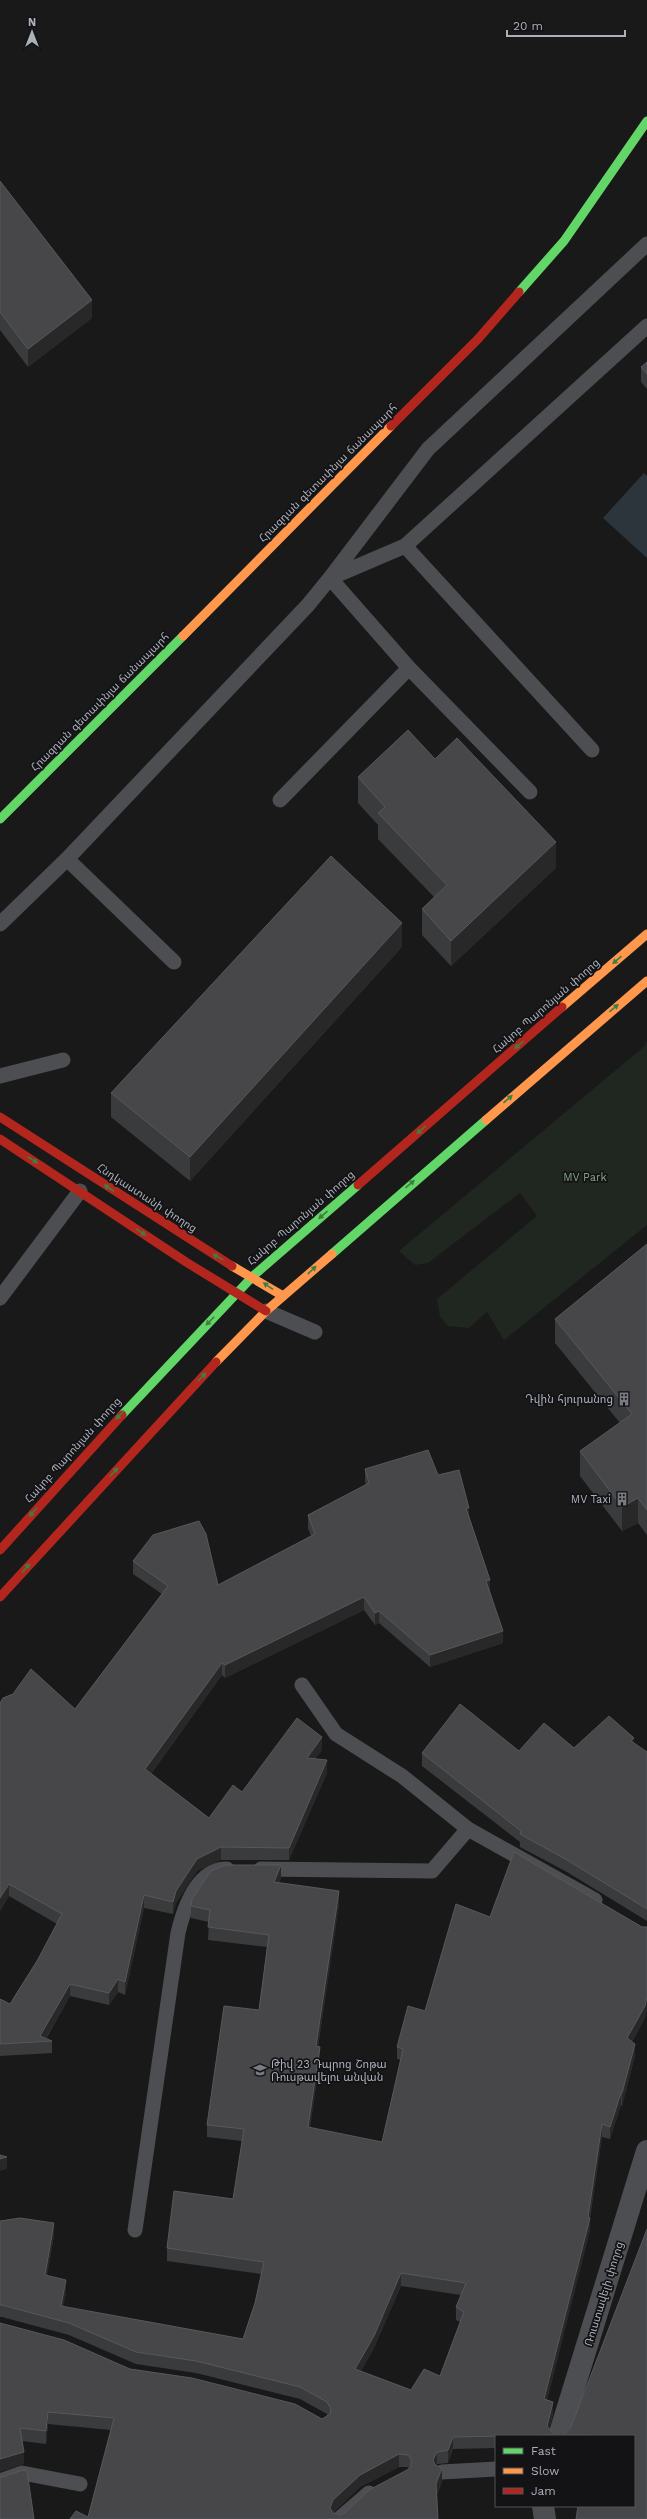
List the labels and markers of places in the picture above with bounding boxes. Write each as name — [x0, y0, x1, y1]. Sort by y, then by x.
building icon: Դվին հյուրանոց — [616, 1391, 632, 1407]
place label: Դվին հյուրանոց — [525, 1393, 613, 1406]
building icon: MV Taxi — [614, 1491, 630, 1507]
place label: MV Taxi — [571, 1493, 611, 1506]
place label: Թիվ 23 Դպրոց Շոթա Ռուսթավելու անվան — [271, 2058, 387, 2084]
school or university icon: Թիվ 23 Դպրոց Շոթա Ռուսթավելու անվան — [252, 2062, 268, 2078]

